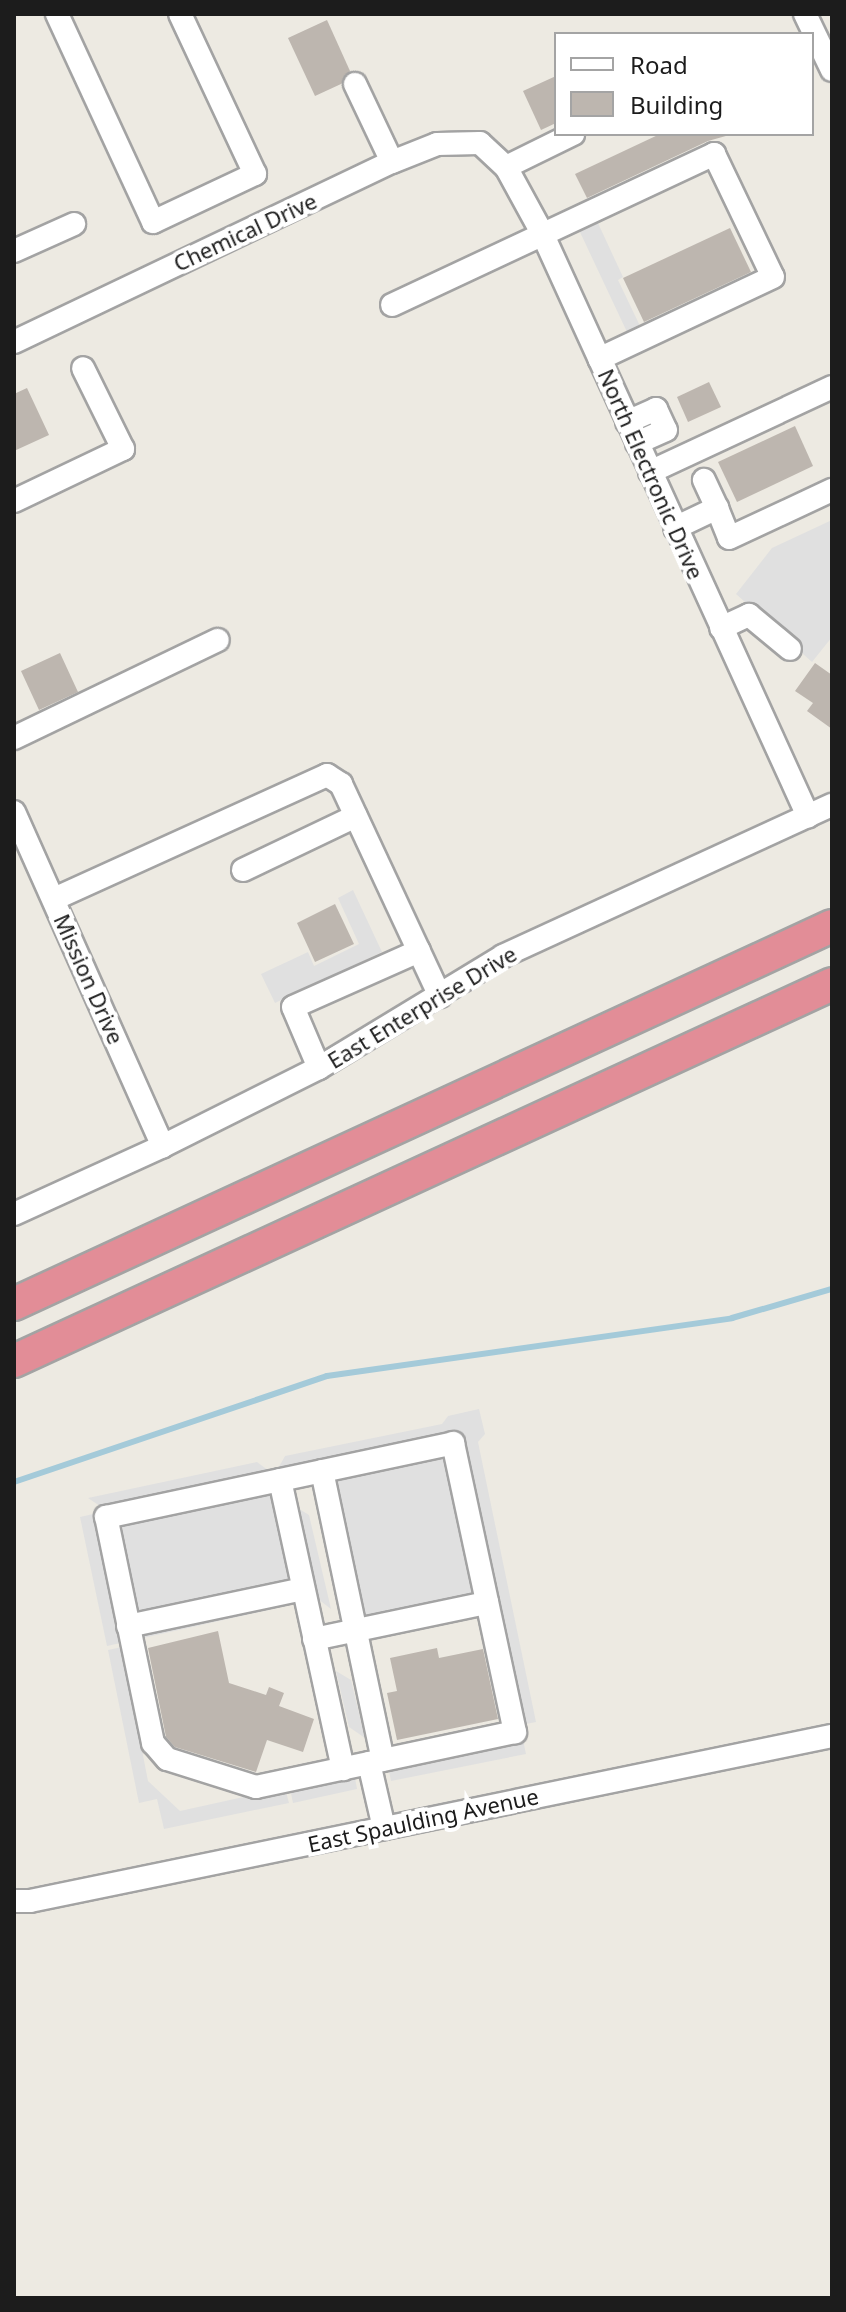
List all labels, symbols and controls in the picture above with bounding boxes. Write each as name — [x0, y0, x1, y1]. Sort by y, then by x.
legend — [554, 32, 814, 136]
text: Road — [630, 48, 688, 81]
text: Building — [630, 88, 723, 121]
street label: Chemical Drive — [169, 187, 321, 277]
street label: North Electronic Drive — [593, 365, 709, 583]
street label: Mission Drive — [49, 910, 129, 1048]
street label: East Enterprise Drive — [323, 940, 521, 1074]
street label: East Spaulding Avenue — [305, 1783, 541, 1857]

